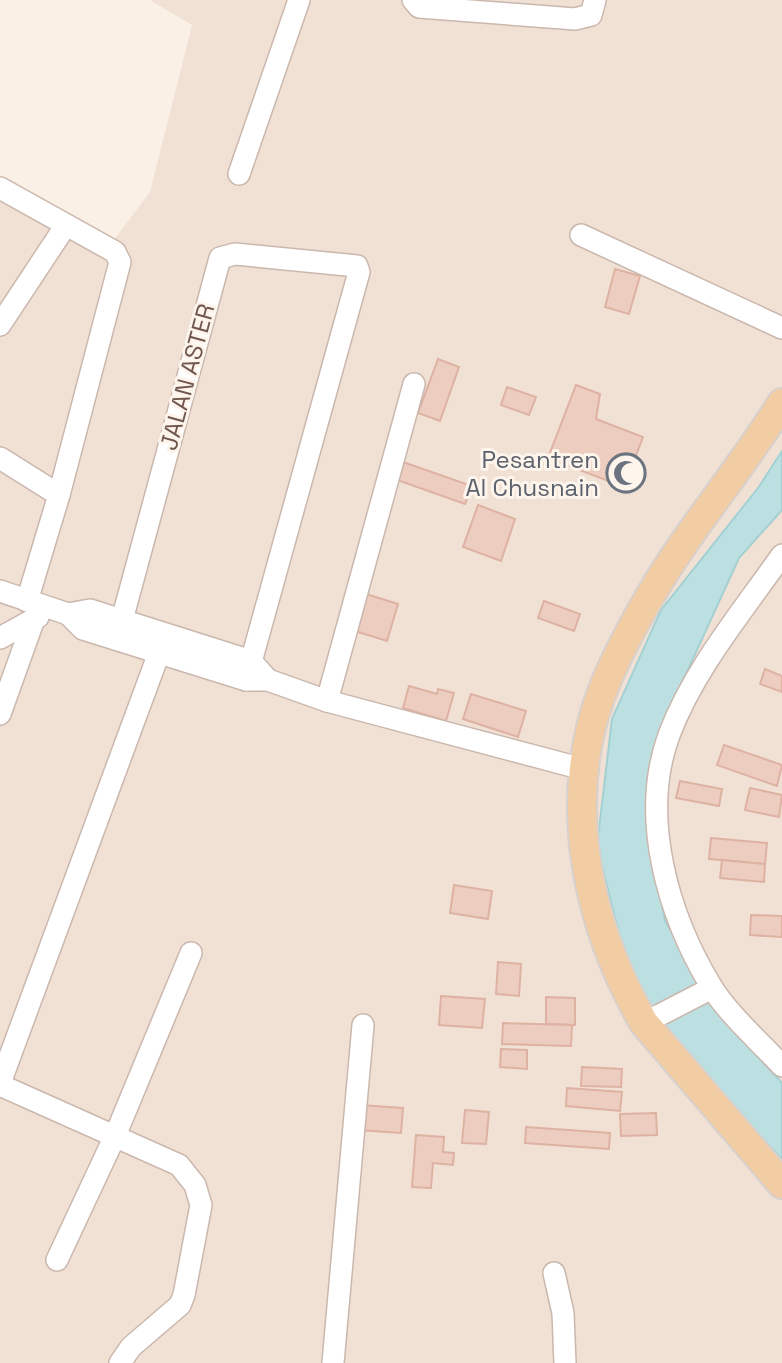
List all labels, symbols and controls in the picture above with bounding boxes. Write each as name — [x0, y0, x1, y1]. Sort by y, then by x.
street label: JALAN ASTER — [153, 300, 221, 454]
place label: Pesantren Al Chusnain — [465, 444, 599, 503]
mosque icon: Pesantren Al Chusnain — [605, 452, 647, 494]

